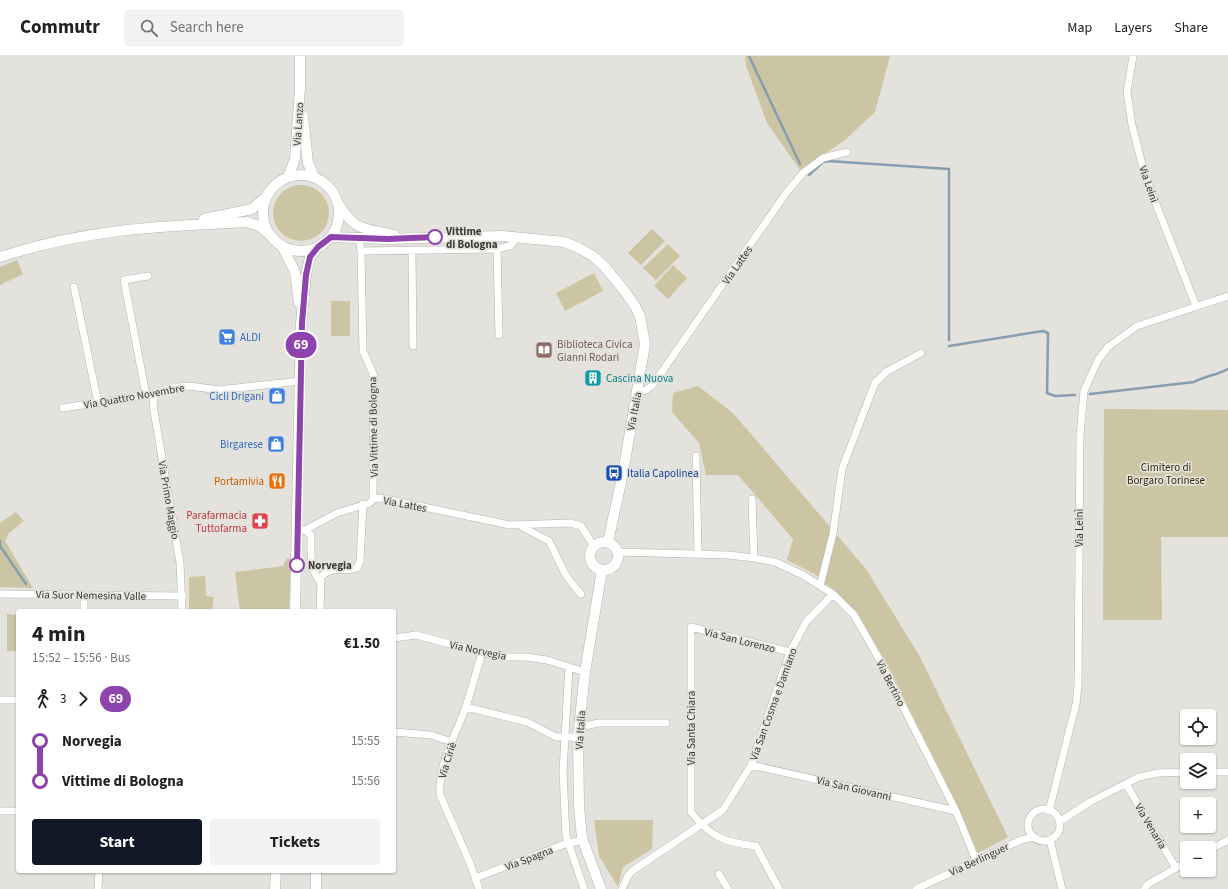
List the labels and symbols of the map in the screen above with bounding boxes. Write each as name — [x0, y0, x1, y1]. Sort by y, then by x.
street label: Via Lanzo — [289, 102, 308, 146]
street label: Via Leinì — [1135, 164, 1162, 205]
place label: Vittime di Bologna — [445, 224, 498, 252]
marker: Vittime di Bologna — [427, 229, 443, 245]
street label: Via Lattes — [719, 243, 756, 288]
supermarket icon: ALDI — [217, 327, 237, 347]
place label: ALDI — [240, 330, 261, 345]
line badge: 69 — [283, 332, 319, 358]
place label: Biblioteca Civica Gianni Rodari — [557, 337, 633, 365]
library icon: Biblioteca Civica Gianni Rodari — [534, 340, 554, 360]
building icon: Cascina Nuova — [583, 368, 603, 388]
place label: Cascina Nuova — [606, 371, 673, 386]
street label: Via Vittime di Bologna — [365, 377, 382, 477]
street label: Via Quattro Novembre — [83, 380, 186, 413]
shop icon: Cicli Drigani — [267, 386, 287, 406]
place label: Cicli Drigani — [209, 389, 264, 404]
street label: Via Italia — [623, 390, 646, 432]
shop icon: Birgarese — [266, 434, 286, 454]
place label: Birgarese — [220, 437, 264, 452]
street label: Via Primo Maggio — [154, 460, 183, 541]
park label: Cimitero di Borgaro Torinese — [1127, 460, 1206, 488]
bus stop icon: Italia Capolinea — [604, 463, 624, 483]
place label: Italia Capolinea — [627, 466, 698, 481]
restaurant icon: Portamivia — [267, 471, 287, 491]
place label: Portamivia — [214, 474, 264, 489]
street label: Via Lattes — [382, 493, 428, 516]
place label: Parafarmacia Tuttofarma — [186, 508, 247, 536]
street label: Via Leinì — [1072, 509, 1087, 547]
pharmacy icon: Parafarmacia Tuttofarma — [250, 511, 270, 531]
marker: Norvegia — [289, 557, 305, 573]
place label: Norvegia — [308, 558, 352, 573]
street label: Via Suor Nemesina Valle — [36, 587, 147, 604]
street label: Via San Lorenzo — [703, 624, 777, 657]
street label: Via Norvegia — [448, 637, 508, 664]
street label: Via San Cosma e Damiano — [746, 646, 801, 763]
street label: Via Bertino — [872, 657, 909, 709]
street label: Via Santa Chiara — [684, 691, 699, 765]
street label: Via Italia — [572, 710, 589, 750]
street label: Via Ciriè — [435, 740, 460, 780]
street label: Via San Giovanni — [815, 773, 893, 804]
street label: Via Venaria — [1131, 801, 1170, 852]
street label: Via Berlinguer — [947, 839, 1012, 880]
street label: Via Spagna — [503, 842, 555, 875]

